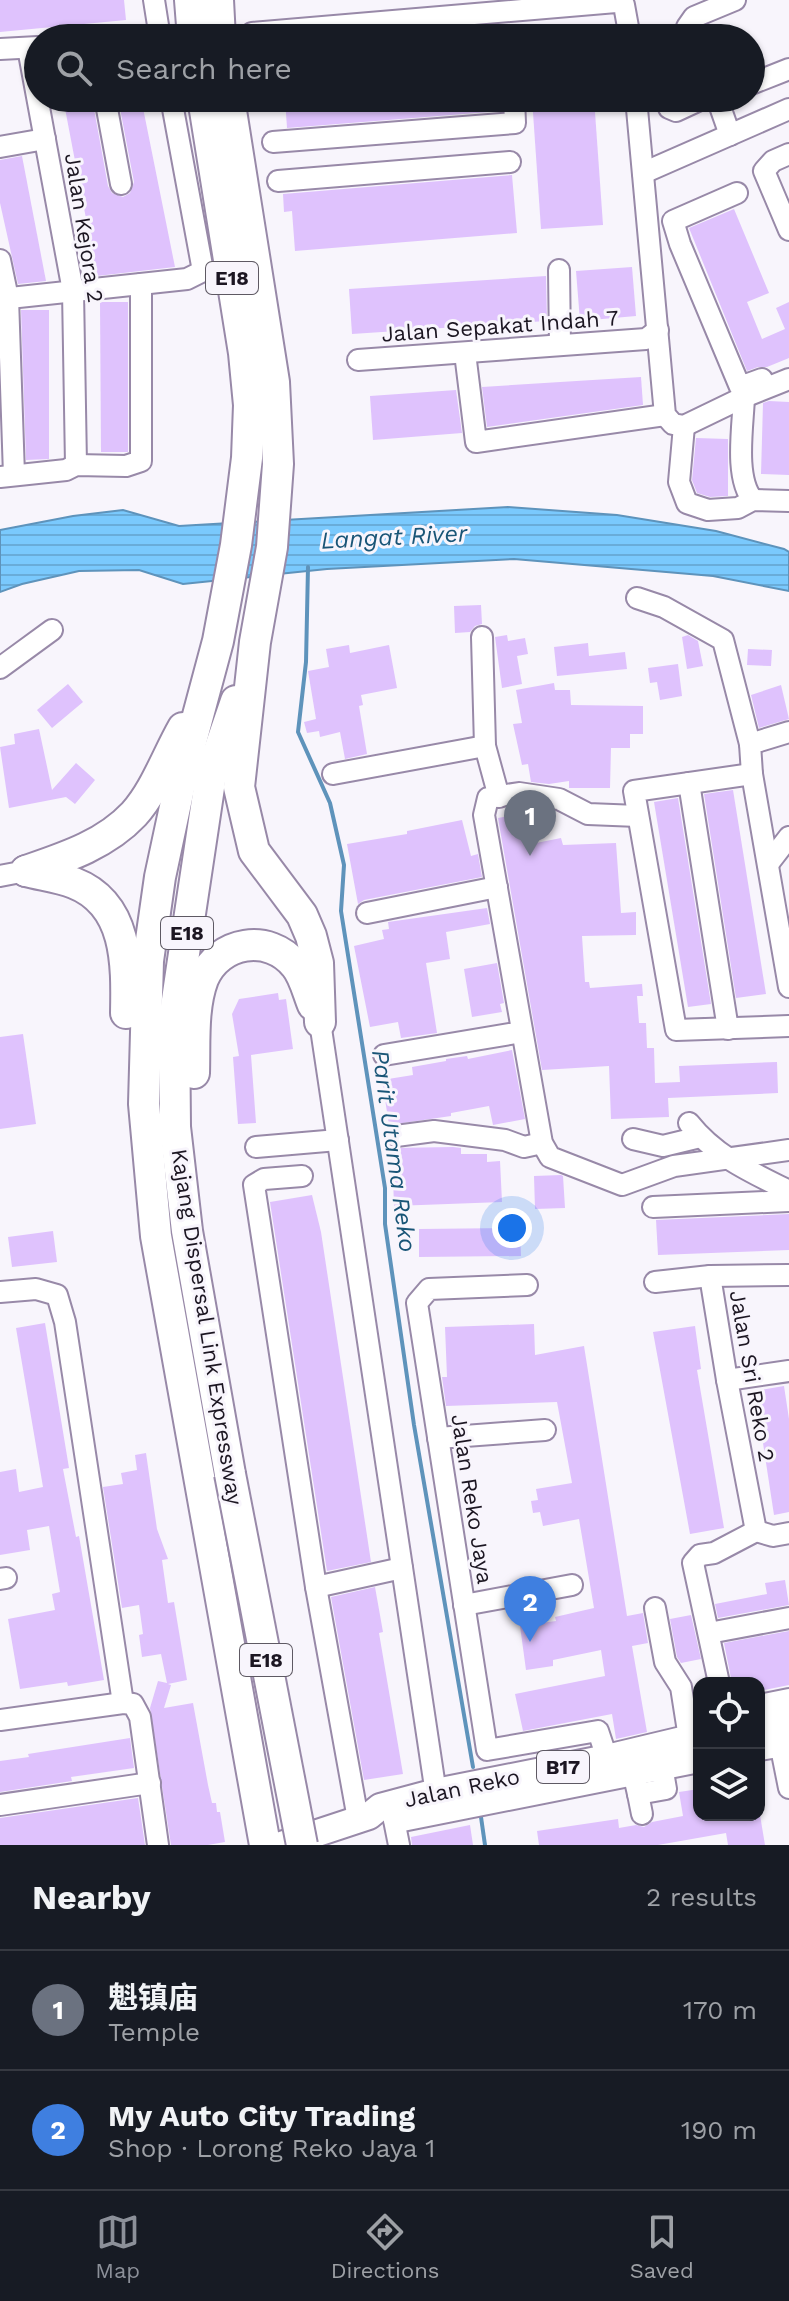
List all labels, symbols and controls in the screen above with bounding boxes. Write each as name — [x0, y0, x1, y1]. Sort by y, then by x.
search box — [24, 24, 765, 112]
icon: search — [52, 46, 96, 90]
text: Search here — [116, 51, 292, 86]
street label: Jalan Kejora 2 — [60, 151, 108, 305]
road number: E18 — [206, 262, 258, 294]
street label: Jalan Sepakat Indah 7 — [381, 305, 619, 347]
water label: Langat River — [320, 519, 470, 555]
pin: 1 — [504, 790, 556, 856]
road number: E18 — [161, 917, 213, 949]
water label: Parit Utama Reko — [366, 1048, 422, 1254]
street label: Kajang Dispersal Link Expressway — [166, 1147, 248, 1507]
your location — [492, 1208, 532, 1248]
street label: Jalan Sri Reko 2 — [725, 1288, 779, 1464]
street label: Jalan Reko Jaya — [446, 1412, 498, 1586]
pin: 2 — [504, 1576, 556, 1642]
road number: E18 — [240, 1644, 292, 1676]
map controls — [693, 1677, 765, 1821]
button: locate — [693, 1677, 765, 1749]
button: layers — [693, 1749, 765, 1821]
road number: B17 — [537, 1751, 589, 1783]
street label: Jalan Reko — [402, 1764, 522, 1812]
text: Nearby — [32, 1877, 151, 1917]
text: 2 results — [646, 1882, 757, 1912]
text: 魁镇庙 — [108, 1980, 198, 2015]
text: 1 — [52, 1995, 64, 2025]
text: 170 m — [683, 1995, 757, 2025]
text: Temple — [108, 2017, 200, 2047]
text: My Auto City Trading — [108, 2098, 415, 2133]
text: 2 — [50, 2115, 66, 2145]
text: 190 m — [681, 2115, 757, 2145]
text: Shop · Lorong Reko Jaya 1 — [108, 2133, 435, 2163]
tab: Map — [95, 2210, 140, 2283]
tab: Directions — [331, 2210, 439, 2283]
tab: Saved — [630, 2210, 694, 2283]

